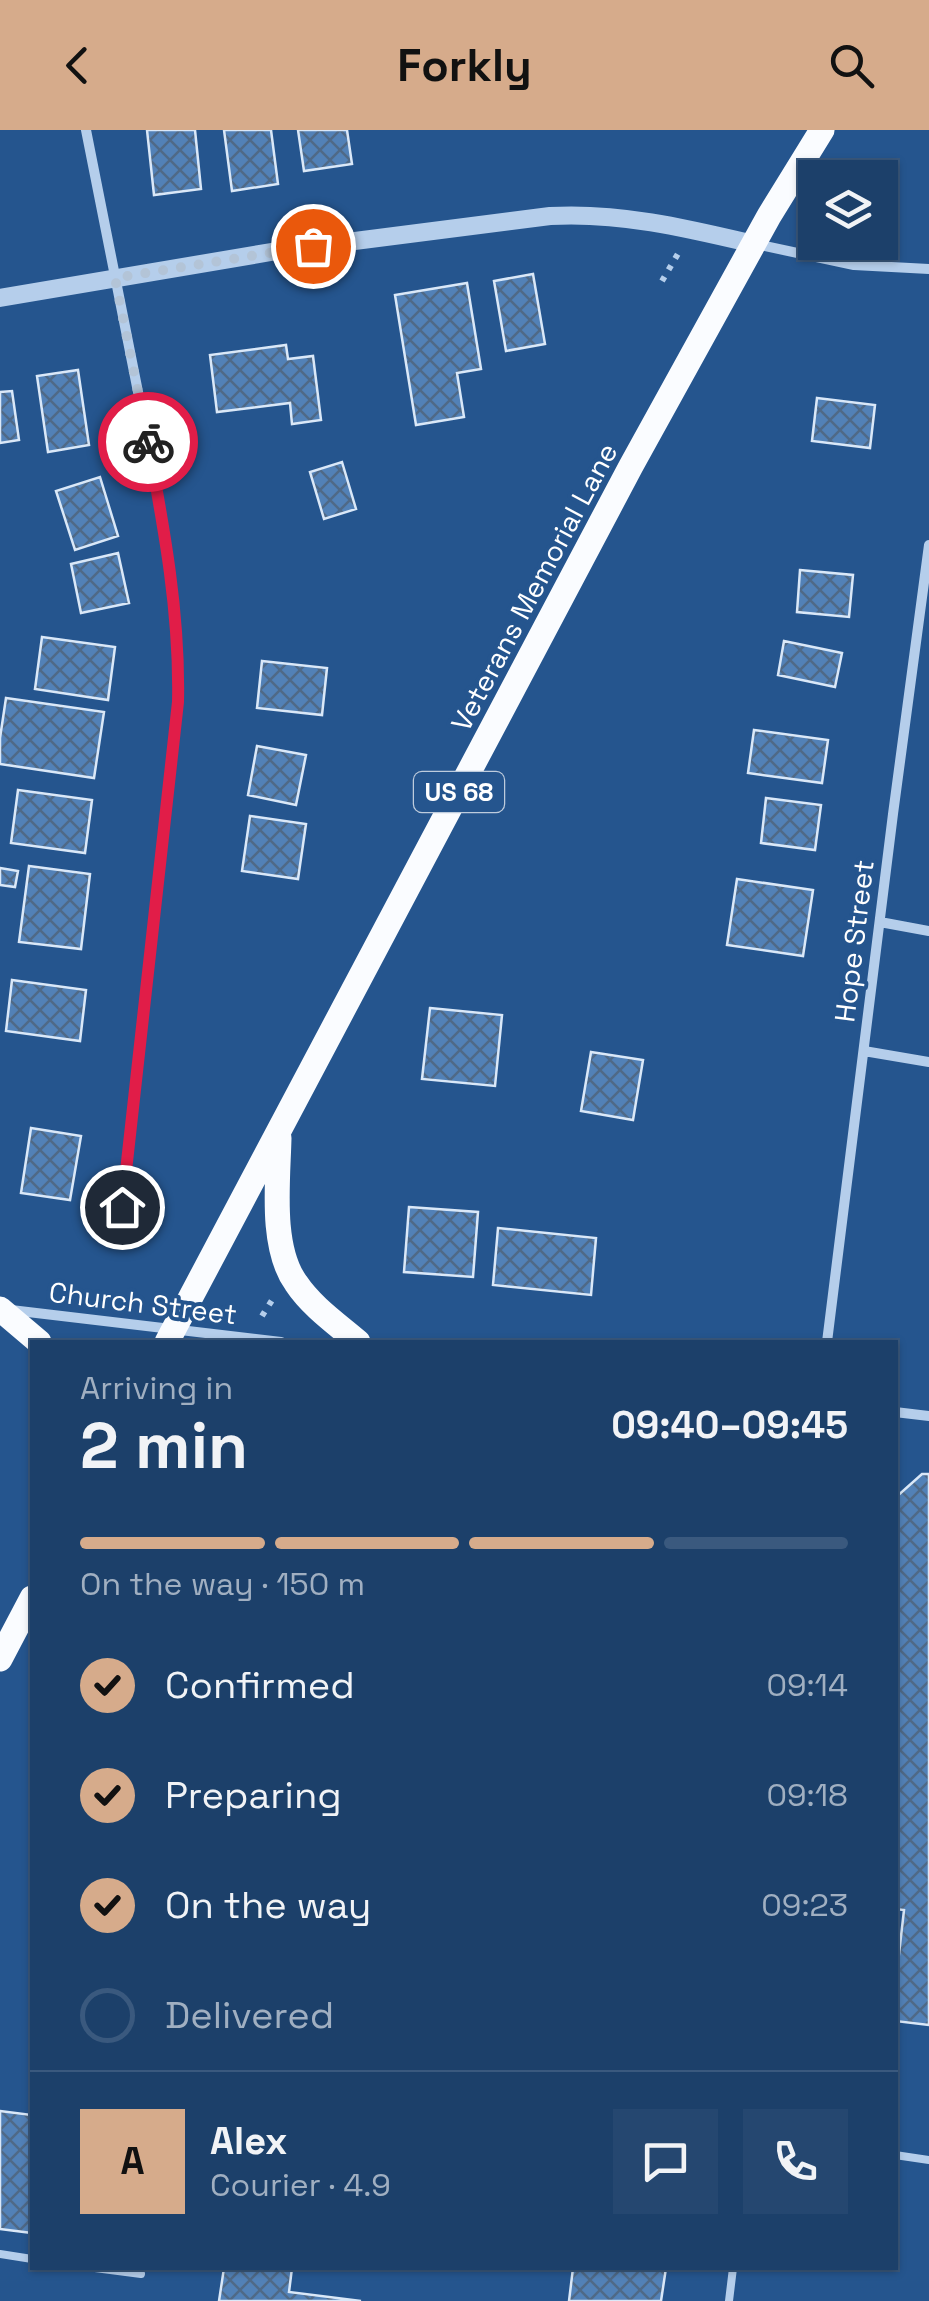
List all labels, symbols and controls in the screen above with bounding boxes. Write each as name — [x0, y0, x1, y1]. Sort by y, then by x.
text: Forkly — [397, 37, 532, 94]
icon: back — [50, 38, 105, 93]
icon: search — [824, 38, 879, 93]
map controls — [798, 160, 898, 260]
button: layers — [798, 160, 898, 260]
pin — [271, 204, 356, 289]
icon: bag — [286, 219, 341, 274]
courier — [98, 392, 198, 492]
icon: bike — [121, 415, 176, 470]
street label: Veterans Memorial Lane — [443, 437, 625, 737]
road number: US 68 — [414, 772, 504, 812]
street label: Hope Street — [826, 858, 882, 1024]
pin — [80, 1165, 165, 1250]
icon: home — [95, 1180, 150, 1235]
street label: Church Street — [47, 1274, 239, 1332]
text: Arriving in — [80, 1368, 233, 1408]
text: 09:40–09:45 — [611, 1401, 848, 1449]
text: 2 min — [80, 1404, 248, 1487]
text: On the way · 150 m — [80, 1564, 365, 1604]
icon: check — [80, 1658, 135, 1713]
text: Confirmed — [165, 1661, 355, 1709]
text: 09:14 — [766, 1665, 848, 1705]
icon: check — [80, 1768, 135, 1823]
text: Preparing — [165, 1771, 342, 1819]
text: 09:18 — [766, 1775, 848, 1815]
icon: check — [80, 1878, 135, 1933]
text: On the way — [165, 1881, 371, 1929]
text: 09:23 — [761, 1885, 848, 1925]
text: Delivered — [165, 1991, 334, 2039]
button: chat — [613, 2109, 718, 2214]
button: phone — [743, 2109, 848, 2214]
text: Alex — [210, 2117, 287, 2165]
text: A — [120, 2137, 145, 2185]
text: Courier · 4.9 — [210, 2165, 391, 2205]

